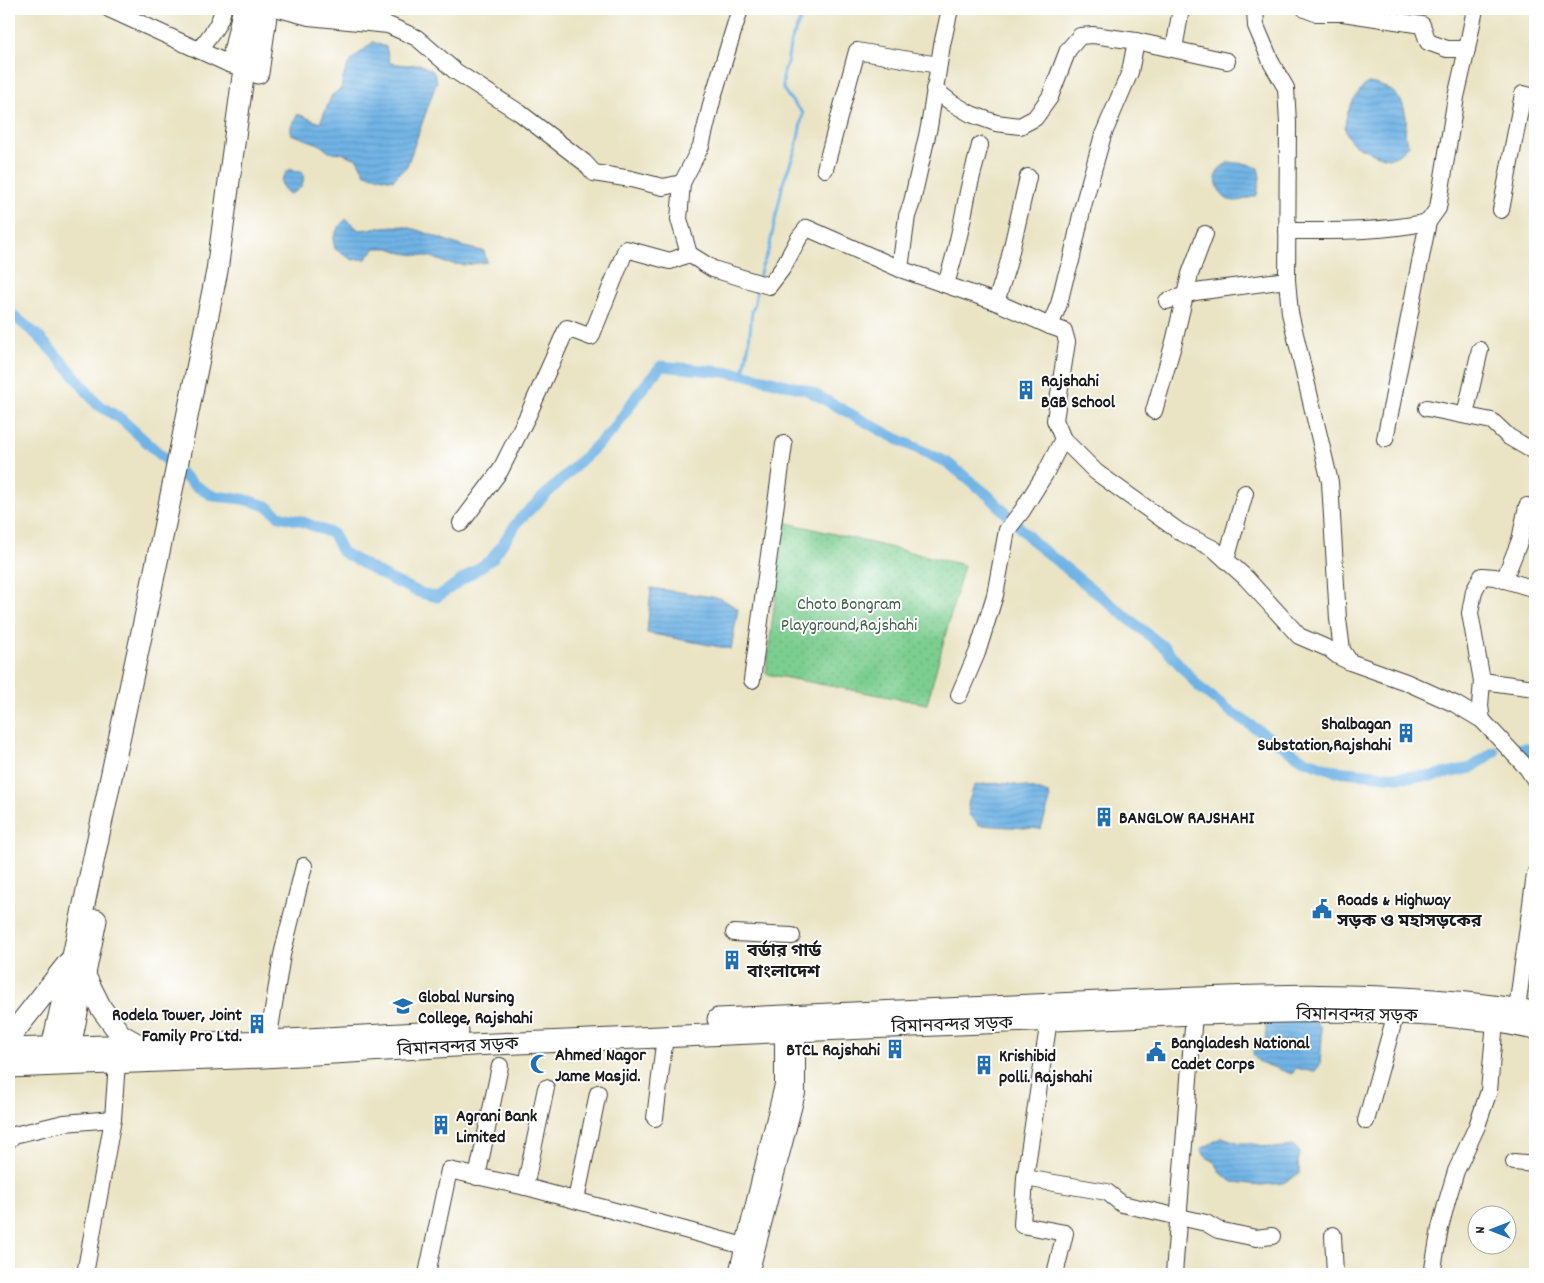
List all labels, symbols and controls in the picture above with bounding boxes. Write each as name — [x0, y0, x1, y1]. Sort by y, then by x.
place label: Rajshahi BGB School — [1041, 370, 1116, 416]
building icon: Rajshahi BGB School — [1015, 379, 1037, 401]
park label: Choto Bongram Playground,Rajshahi — [781, 593, 917, 639]
place label: Shalbagan Substation,Rajshahi — [1257, 713, 1392, 759]
building icon: Shalbagan Substation,Rajshahi — [1395, 722, 1417, 744]
building icon: BANGLOW RAJSHAHI — [1093, 806, 1115, 828]
place label: BANGLOW RAJSHAHI — [1119, 807, 1255, 832]
place label: Roads & Highway সড়ক ও মহাসড়কের — [1336, 889, 1483, 935]
public building icon: Roads & Highway সড়ক ও মহাসড়কের — [1311, 898, 1333, 920]
place label: বর্ডার গার্ড বাংলাদেশ — [746, 940, 822, 986]
building icon: বর্ডার গার্ড বাংলাদেশ — [721, 949, 743, 971]
place label: Global Nursing College, Rajshahi — [418, 986, 533, 1032]
school or university icon: Global Nursing College, Rajshahi — [392, 995, 414, 1017]
street label: বিমানবন্দর সড়ক — [1295, 1003, 1418, 1030]
place label: Rodela Tower, Joint Family Pro Ltd. — [112, 1004, 242, 1050]
street label: বিমানবন্দর সড়ক — [890, 1012, 1014, 1041]
building icon: Rodela Tower, Joint Family Pro Ltd. — [246, 1013, 268, 1035]
place label: Bangladesh National Cadet Corps — [1171, 1032, 1310, 1078]
street label: বিমানবন্দর সড়ক — [396, 1033, 520, 1064]
building icon: BTCL Rajshahi — [884, 1038, 906, 1060]
place label: BTCL Rajshahi — [786, 1039, 881, 1064]
public building icon: Bangladesh National Cadet Corps — [1145, 1041, 1167, 1063]
place label: Ahmed Nagor Jame Masjid. — [555, 1044, 646, 1090]
place label: Krishibid polli. Rajshahi — [999, 1045, 1093, 1091]
mosque icon: Ahmed Nagor Jame Masjid. — [529, 1053, 551, 1075]
building icon: Krishibid polli. Rajshahi — [973, 1054, 995, 1076]
place label: Agrani Bank Limited — [456, 1105, 538, 1151]
building icon: Agrani Bank Limited — [430, 1114, 452, 1136]
north arrow — [1466, 1206, 1516, 1256]
text: N — [1471, 1226, 1491, 1233]

